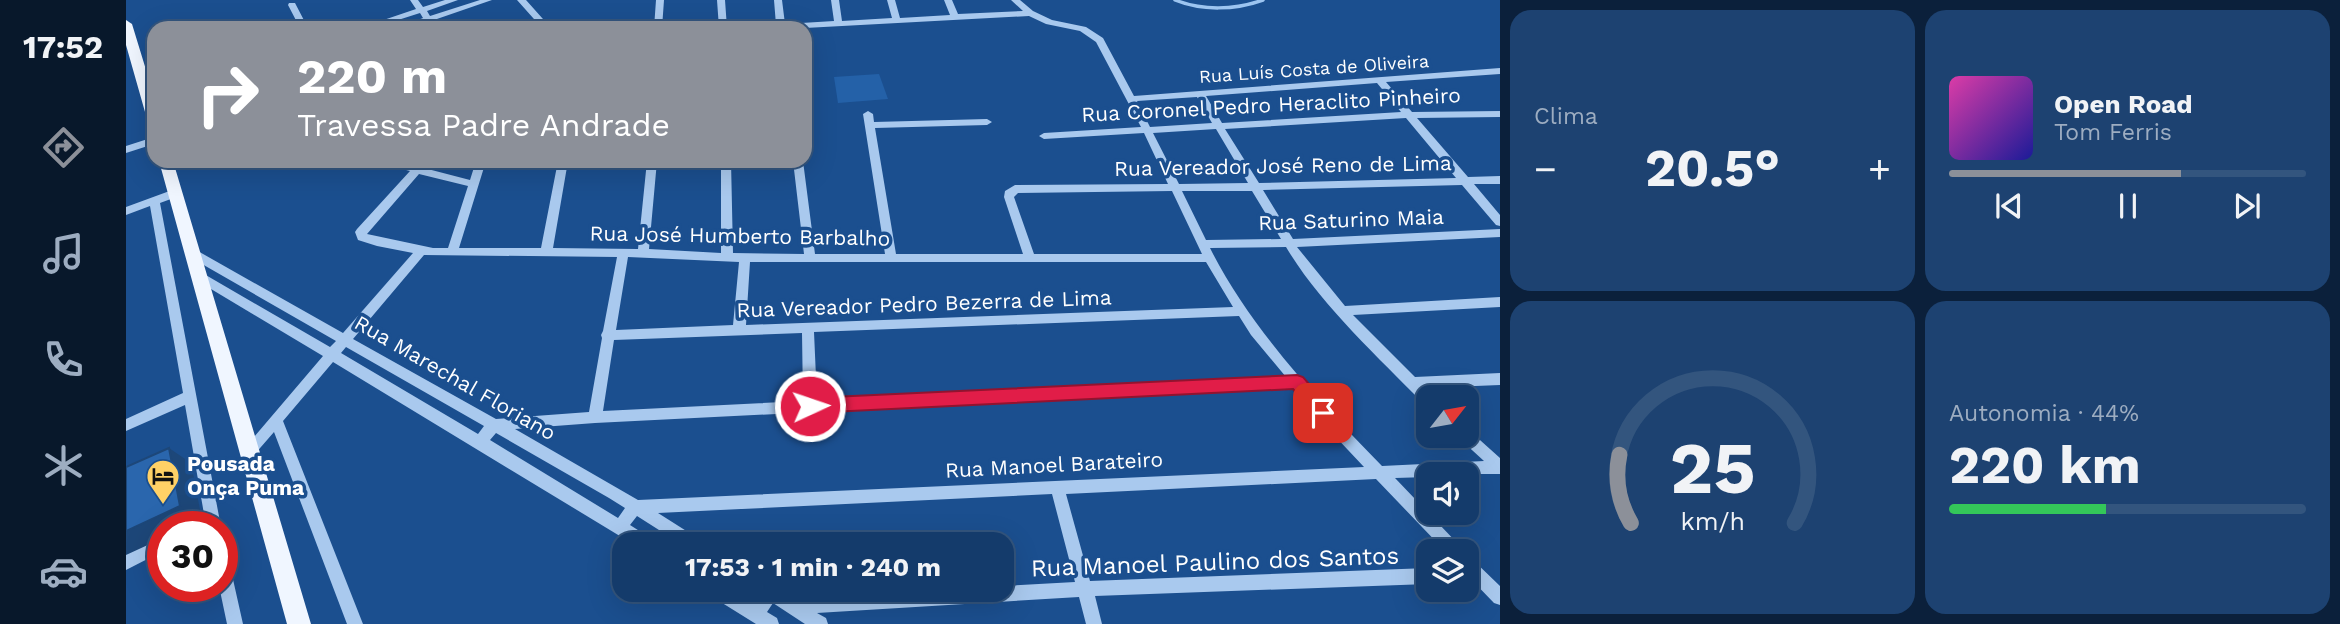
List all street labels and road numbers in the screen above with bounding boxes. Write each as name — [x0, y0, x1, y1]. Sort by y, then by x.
street label: Rua Luís Costa de Oliveira — [1198, 50, 1430, 87]
street label: Rua Coronel Pedro Heraclito Pinheiro — [1081, 82, 1461, 127]
street label: Rua Vereador José Reno de Lima — [1114, 150, 1452, 181]
street label: Rua Saturino Maia — [1258, 204, 1444, 235]
street label: Rua José Humberto Barbalho — [589, 220, 891, 251]
street label: Rua Vereador Pedro Bezerra de Lima — [736, 284, 1112, 323]
street label: Rua Marechal Floriano — [350, 310, 560, 445]
street label: Rua Manoel Barateiro — [944, 446, 1164, 483]
street label: Rua Manoel Paulino dos Santos — [1030, 542, 1400, 582]

